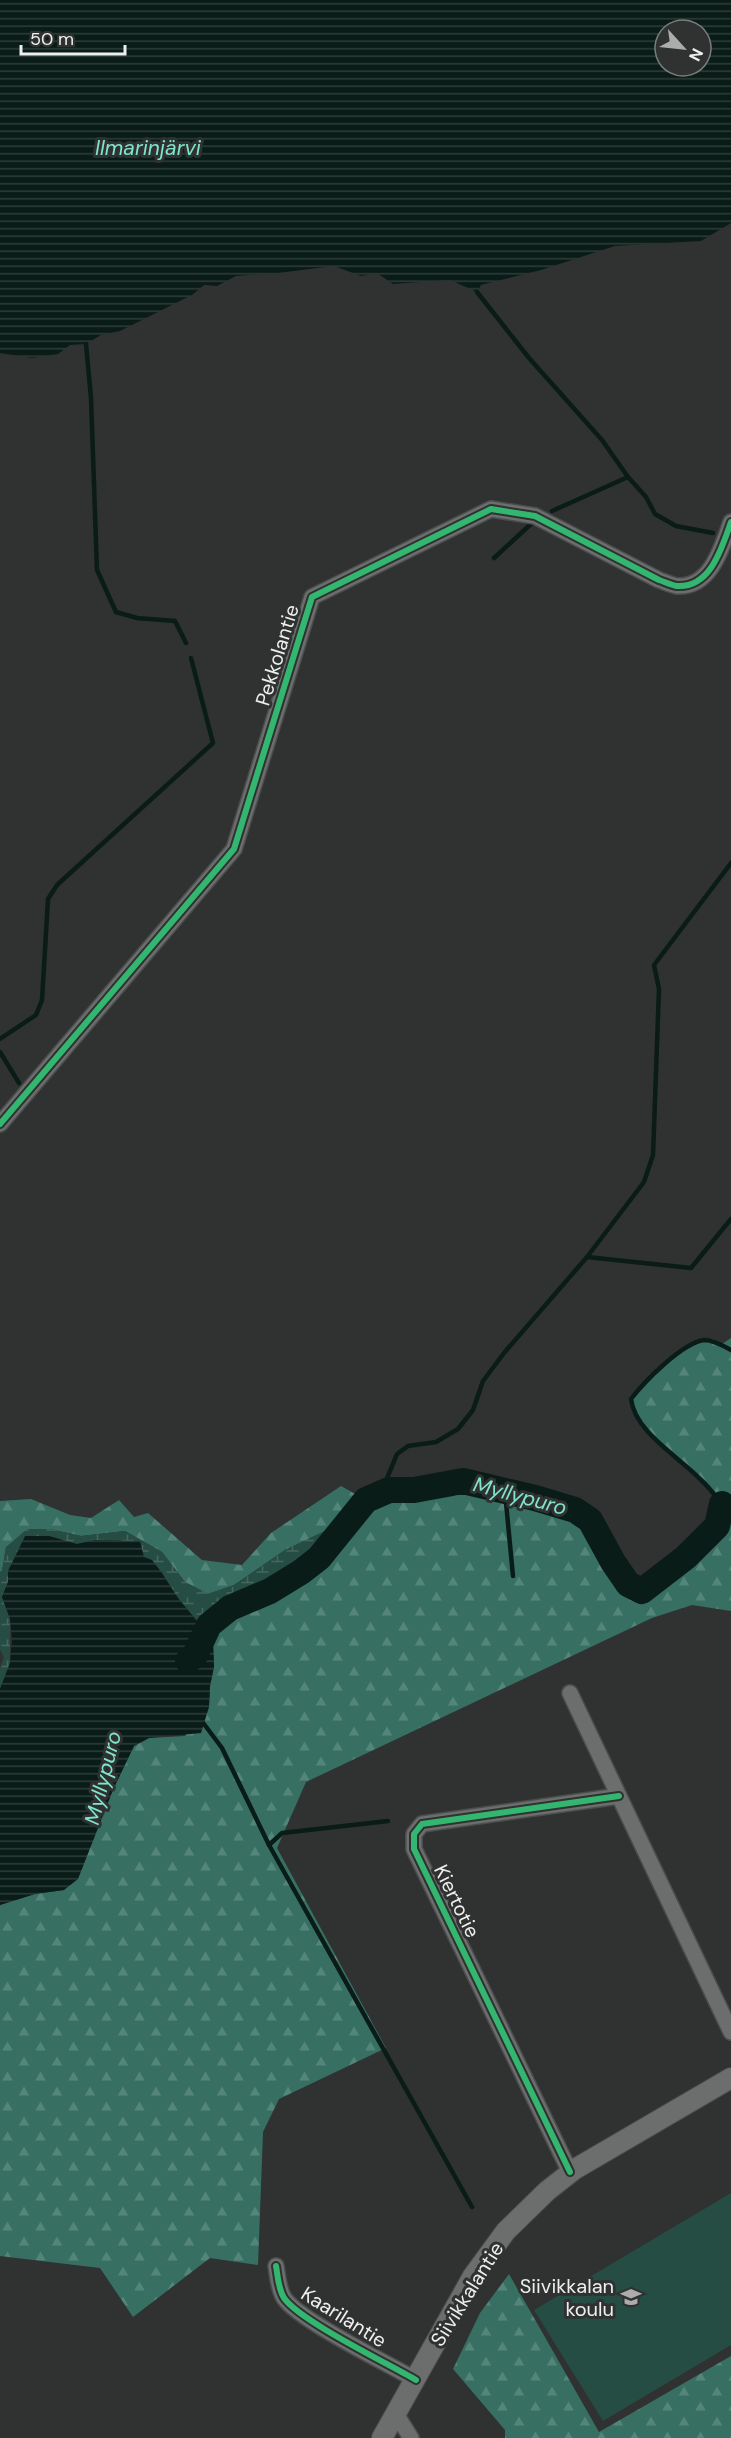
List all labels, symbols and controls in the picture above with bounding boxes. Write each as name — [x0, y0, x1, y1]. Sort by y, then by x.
scale bar — [21, 18, 124, 56]
north arrow — [653, 18, 713, 78]
text: 50 m — [30, 27, 74, 51]
text: N — [684, 45, 708, 65]
water label: Ilmarinjärvi — [95, 134, 202, 162]
street label: Pekkolantie — [249, 601, 305, 709]
water label: Myllypuro — [470, 1470, 570, 1522]
water label: Myllypuro — [78, 1728, 128, 1828]
street label: Kiertotie — [428, 1860, 486, 1942]
street label: Siivikkalantie — [425, 2237, 509, 2351]
place label: Siivikkalan koulu — [520, 2273, 614, 2322]
street label: Kaarilantie — [296, 2281, 392, 2353]
school or university icon: Siivikkalan koulu — [619, 2285, 643, 2309]

